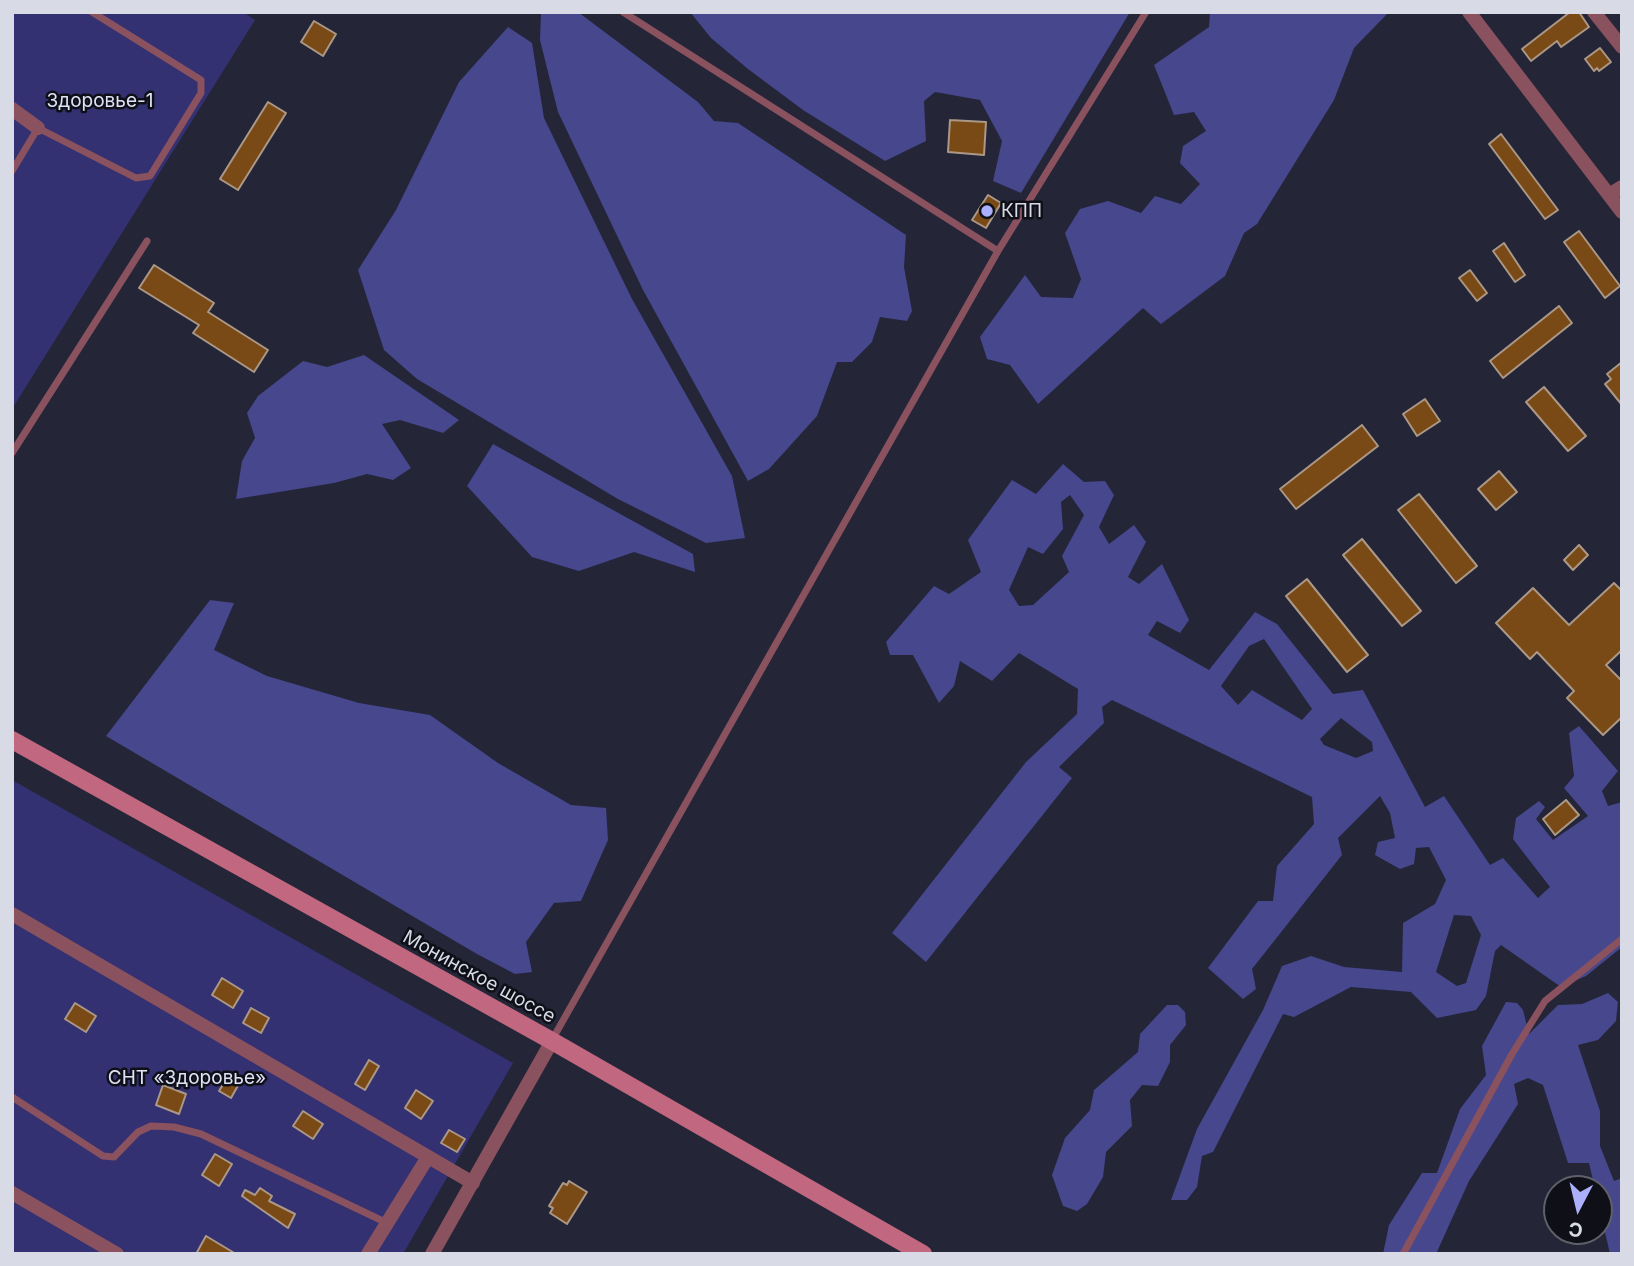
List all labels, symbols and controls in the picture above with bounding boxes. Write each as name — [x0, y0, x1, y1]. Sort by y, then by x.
park label: Здоровье-1 — [47, 90, 153, 112]
place label: КПП — [1001, 200, 1042, 222]
marker: КПП — [979, 203, 995, 219]
street label: Монинское шоссе — [399, 926, 559, 1028]
park label: СНТ «Здоровье» — [108, 1067, 266, 1089]
north arrow — [1543, 1175, 1613, 1245]
text: С — [1567, 1217, 1584, 1242]

